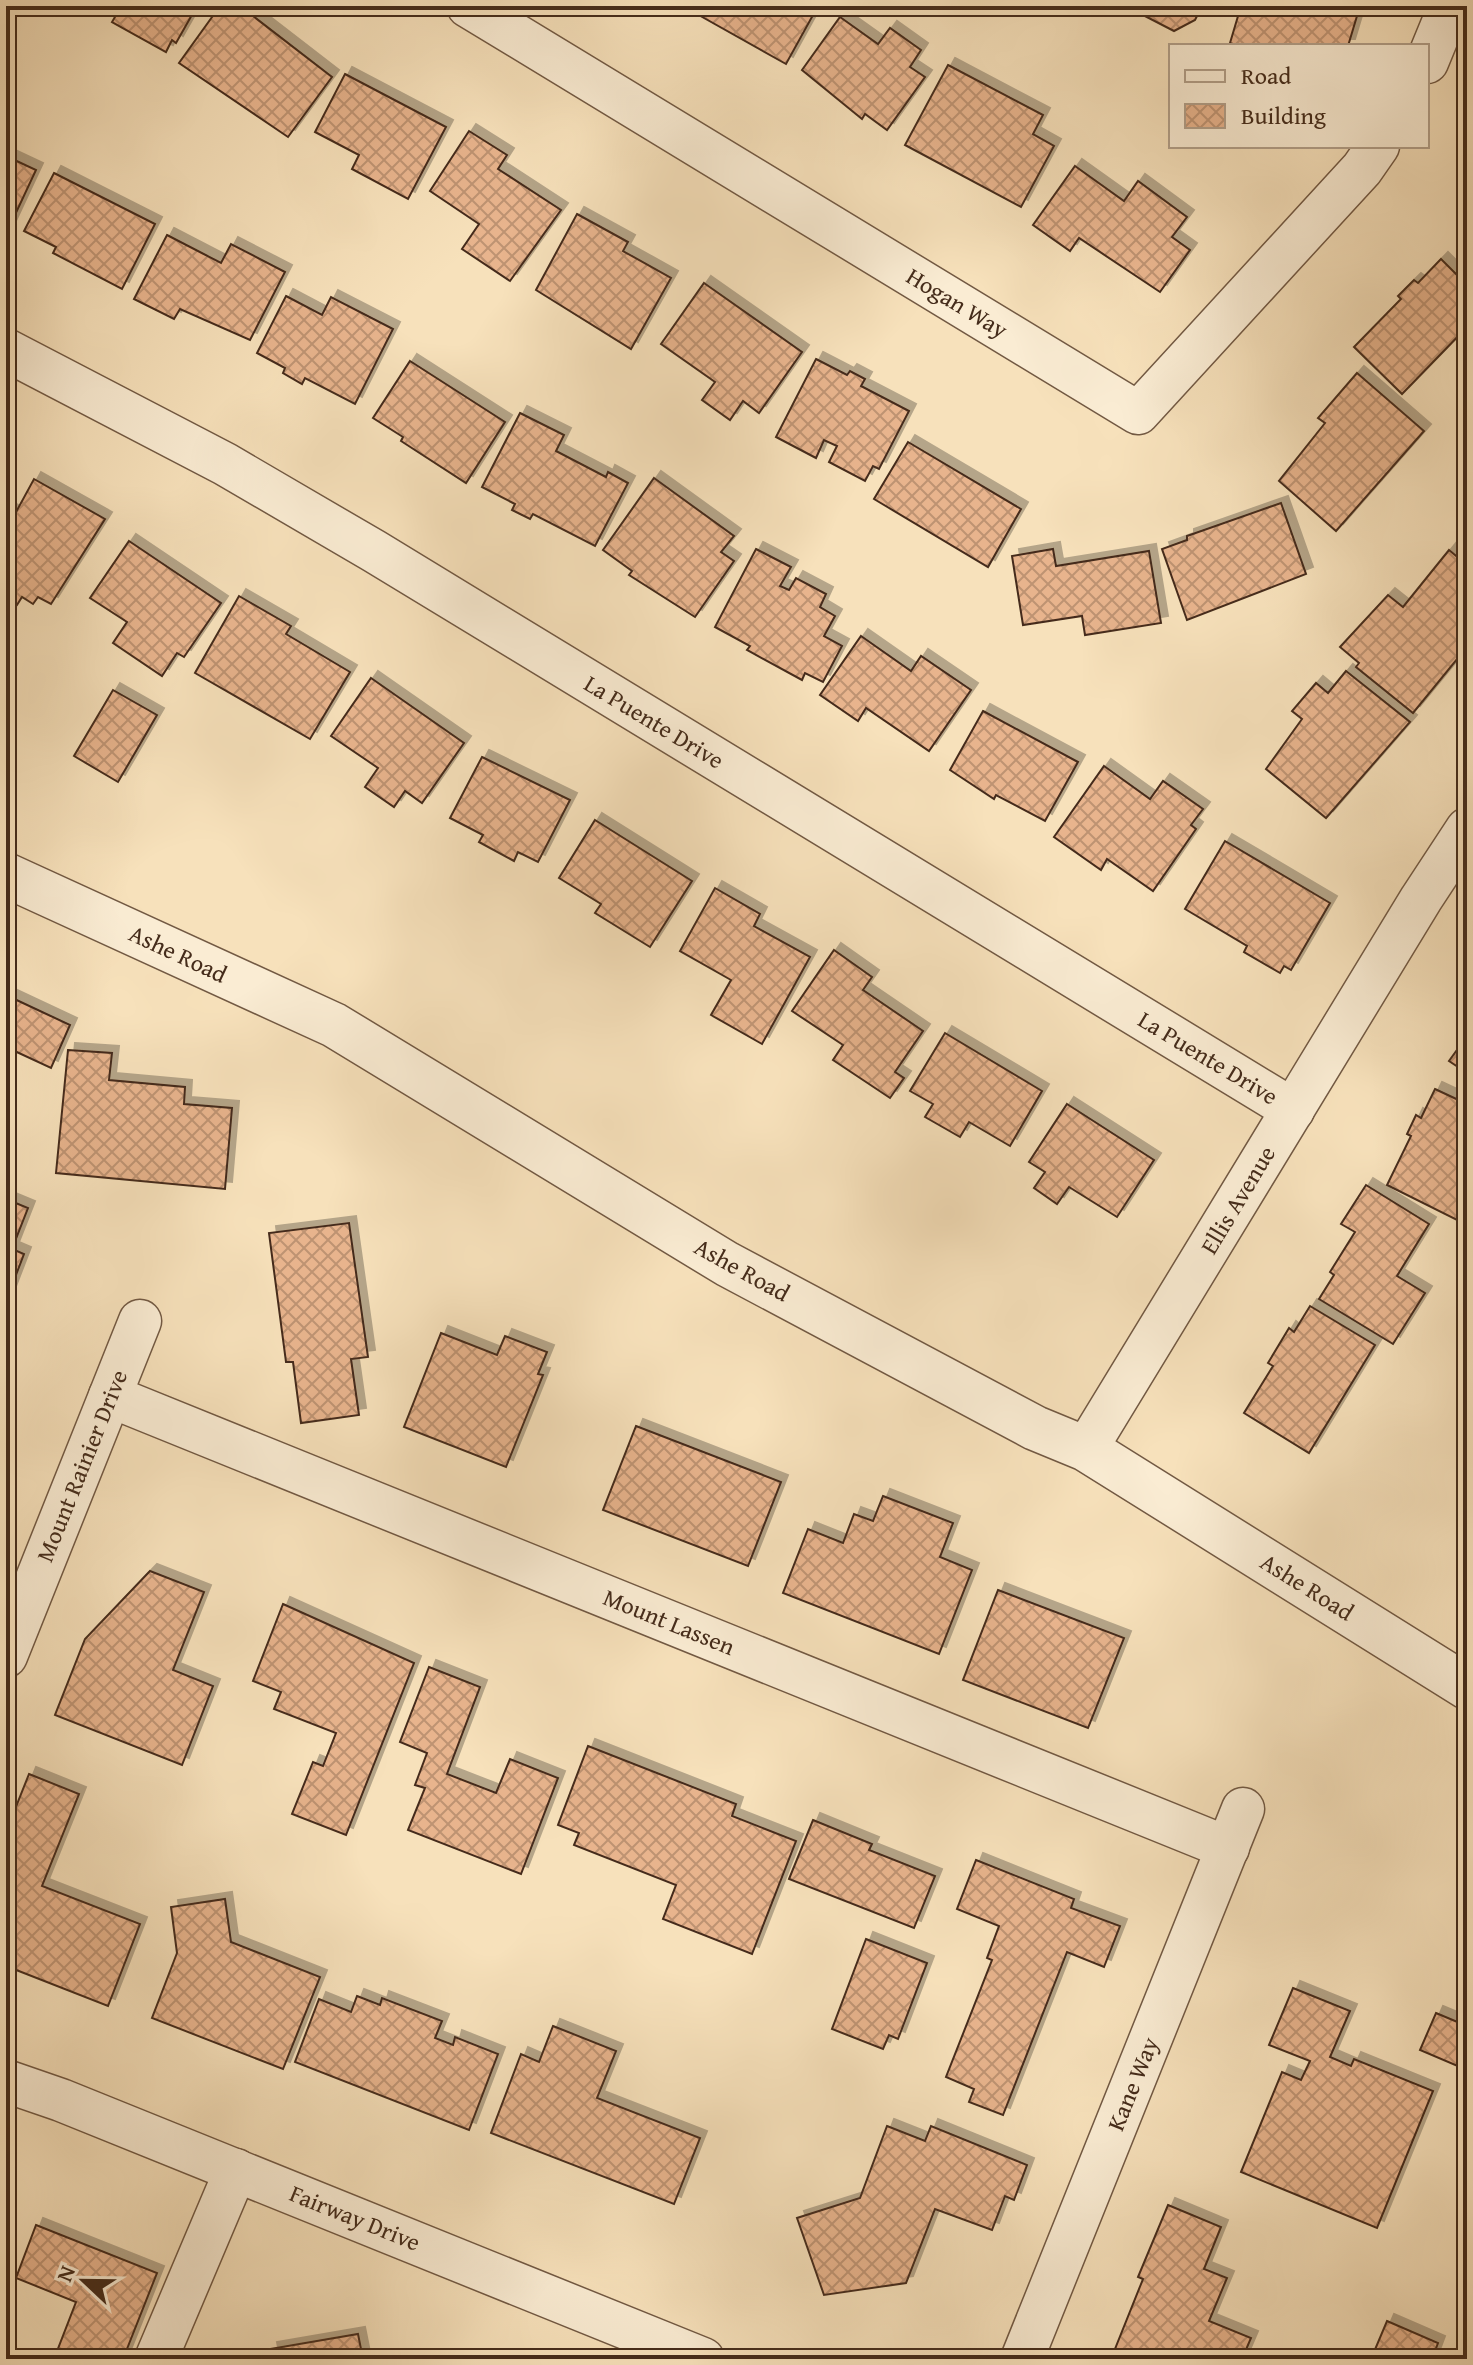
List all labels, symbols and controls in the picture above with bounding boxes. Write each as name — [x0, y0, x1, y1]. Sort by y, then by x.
legend — [1169, 44, 1429, 148]
text: Road — [1241, 58, 1291, 93]
text: Building — [1241, 98, 1326, 133]
street label: Hogan Way — [900, 258, 1015, 347]
street label: La Puente Drive — [578, 666, 731, 777]
street label: Ashe Road — [124, 916, 233, 992]
street label: La Puente Drive — [1132, 1002, 1285, 1113]
street label: Ellis Avenue — [1191, 1139, 1284, 1261]
street label: Ashe Road — [688, 1229, 797, 1310]
street label: Mount Rainier Drive — [27, 1364, 136, 1567]
street label: Ashe Road — [1254, 1544, 1361, 1629]
street label: Mount Lassen — [598, 1579, 741, 1664]
street label: Kane Way — [1098, 2032, 1167, 2136]
street label: Fairway Drive — [285, 2175, 426, 2260]
north arrow — [44, 2241, 124, 2321]
text: N — [48, 2260, 83, 2286]

